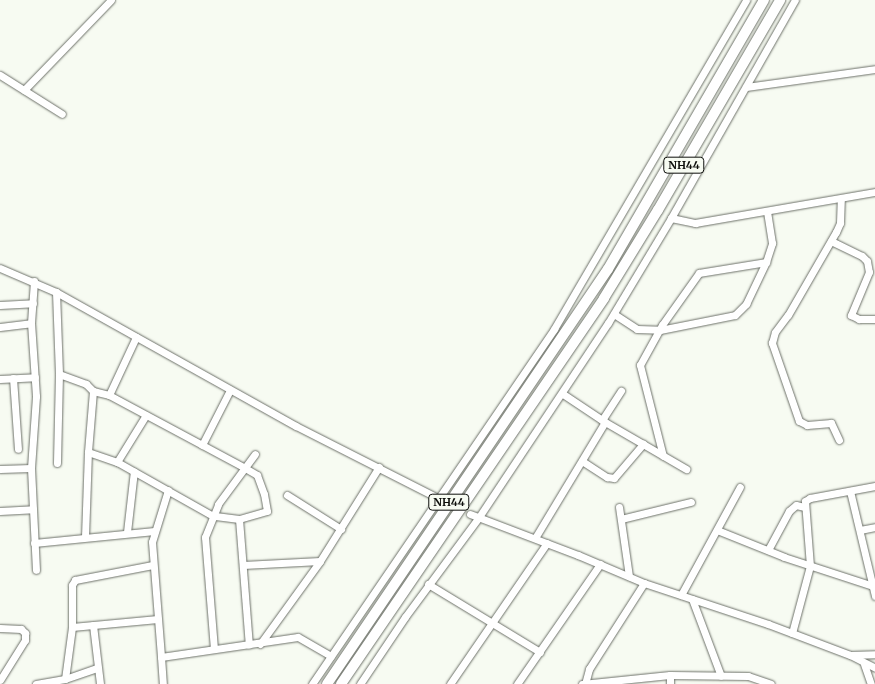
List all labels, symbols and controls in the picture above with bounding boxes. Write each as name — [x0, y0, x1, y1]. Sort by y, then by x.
road number: NH44 — [663, 156, 705, 174]
road number: NH44 — [428, 494, 470, 511]

